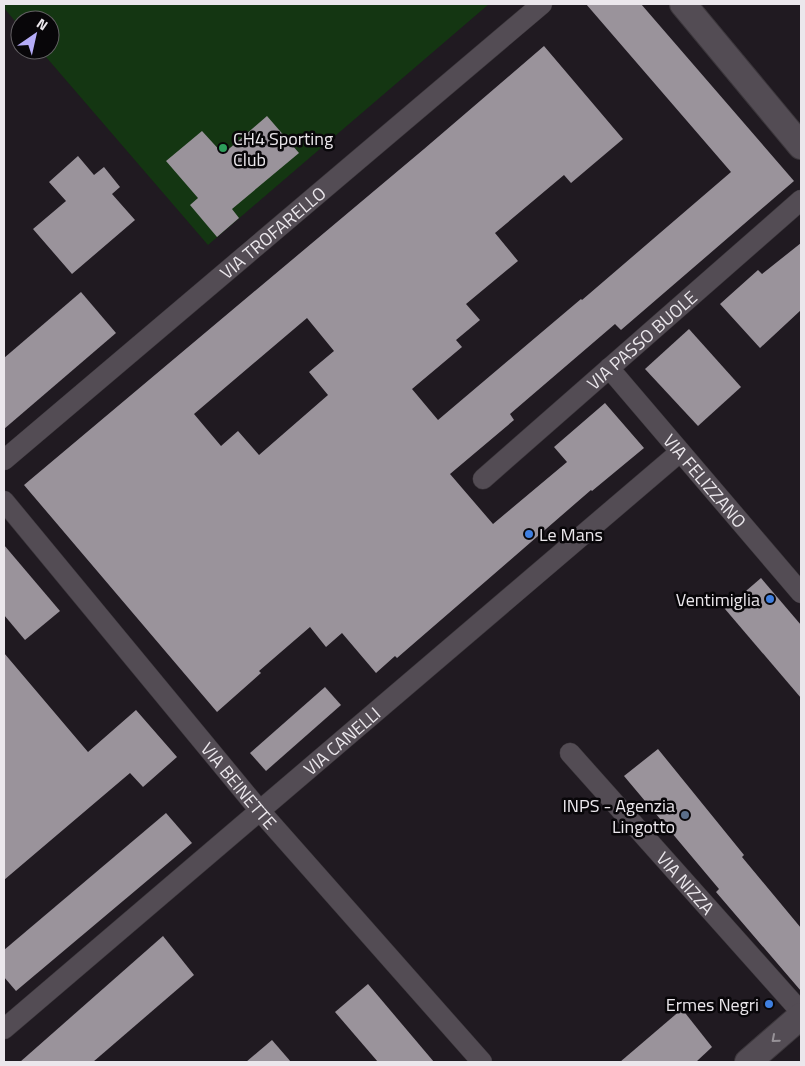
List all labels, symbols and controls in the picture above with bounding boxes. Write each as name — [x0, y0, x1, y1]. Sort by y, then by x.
north arrow — [10, 10, 60, 60]
text: N — [33, 12, 52, 35]
place label: CH4 Sporting Club — [233, 125, 333, 173]
marker: CH4 Sporting Club — [217, 142, 229, 154]
street label: VIA TROFARELLO — [214, 180, 331, 285]
street label: VIA PASSO BUOLE — [580, 284, 703, 396]
street label: VIA FELIZZANO — [657, 428, 753, 534]
place label: Le Mans — [539, 521, 603, 548]
marker: Le Mans — [523, 528, 535, 540]
place label: Ventimiglia — [676, 586, 760, 613]
marker: Ventimiglia — [764, 593, 776, 605]
street label: VIA CANELLI — [297, 700, 386, 782]
street label: VIA BEINETTE — [195, 736, 283, 835]
place label: INPS - Agenzia Lingotto — [562, 792, 675, 840]
marker: INPS - Agenzia Lingotto — [679, 809, 691, 821]
street label: VIA NIZZA — [650, 845, 721, 921]
place label: Ermes Negri — [666, 991, 759, 1018]
marker: Ermes Negri — [763, 998, 775, 1010]
one-way arrow — [771, 1034, 780, 1043]

